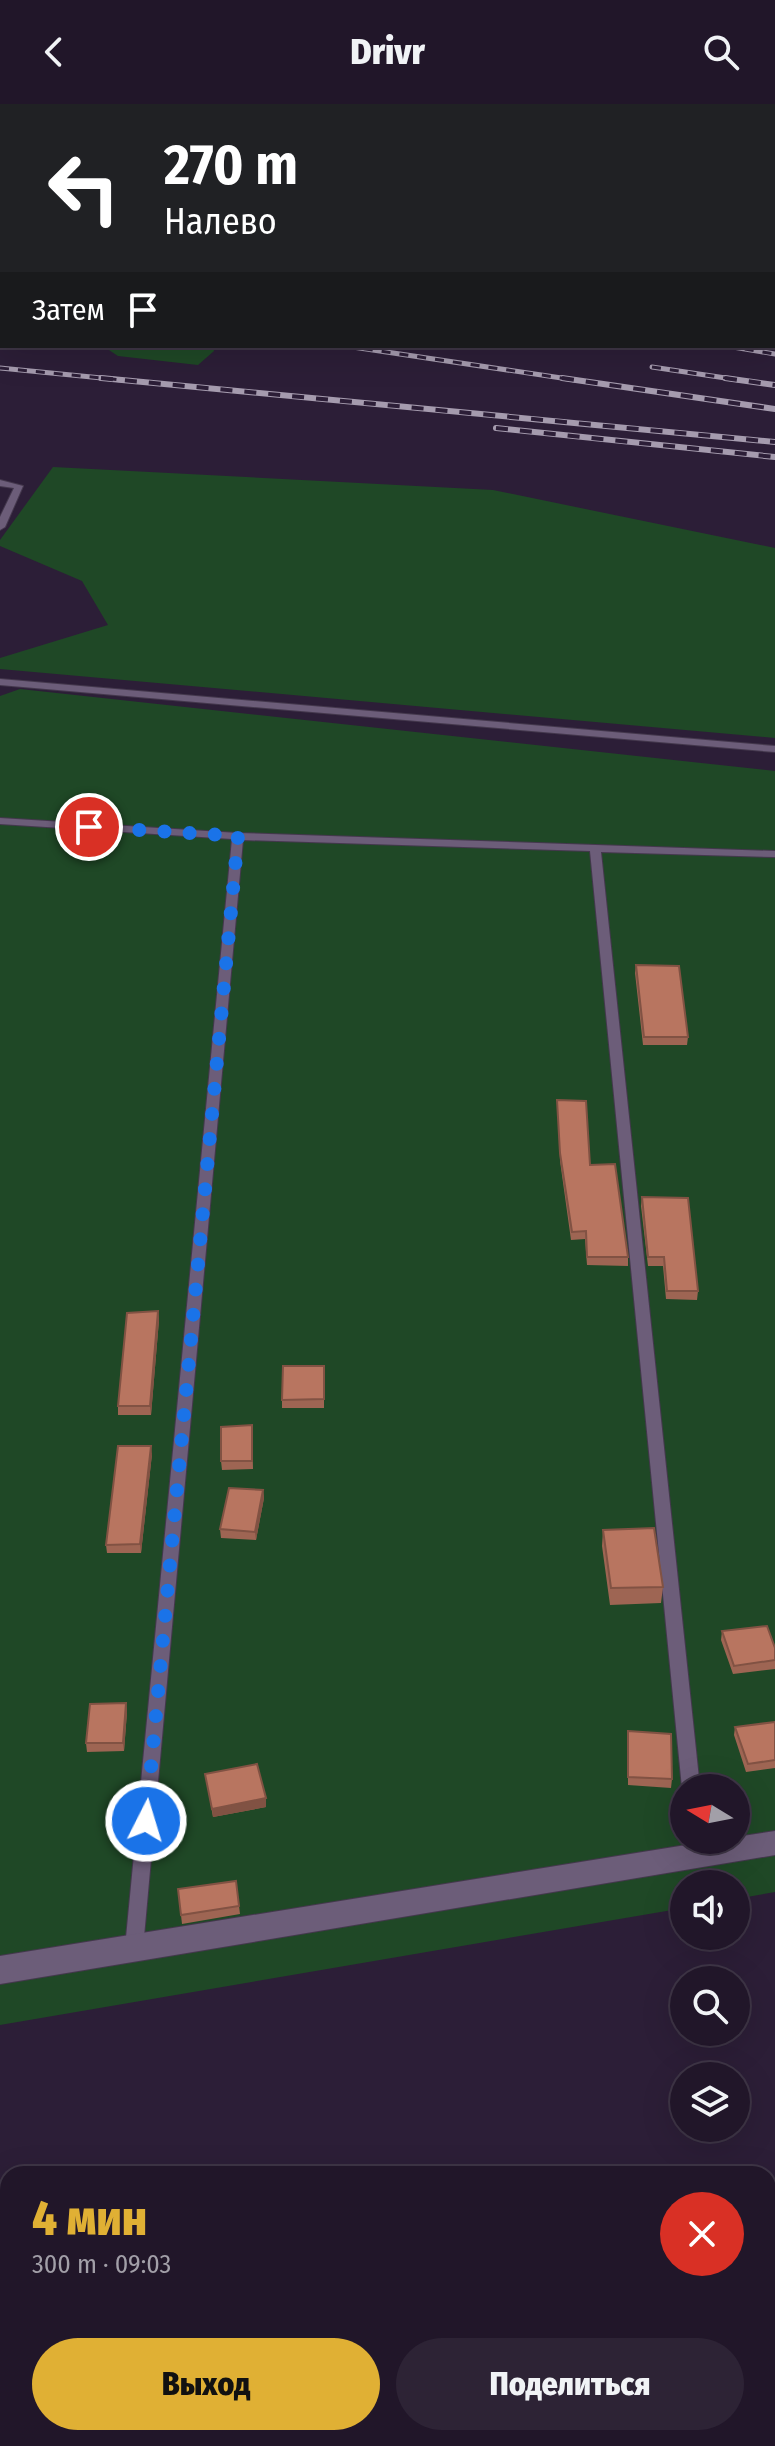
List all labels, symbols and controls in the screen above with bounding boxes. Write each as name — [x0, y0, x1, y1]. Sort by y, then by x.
icon: back — [32, 30, 76, 74]
text: Drivr — [350, 30, 425, 74]
icon: search — [699, 30, 743, 74]
text: 270 m — [164, 132, 298, 199]
icon: left — [32, 136, 136, 240]
text: Налево — [164, 200, 277, 244]
icon: arrive — [121, 288, 165, 332]
text: Затем — [32, 292, 105, 328]
pin — [55, 793, 123, 861]
icon: arrive — [67, 805, 111, 849]
north arrow — [670, 1774, 750, 1854]
map controls — [670, 1774, 750, 2142]
position arrow — [104, 1779, 188, 1863]
button: sound — [670, 1870, 750, 1950]
button: search — [670, 1966, 750, 2046]
button: layers — [670, 2062, 750, 2142]
text: 4 мин — [32, 2190, 147, 2248]
button: close — [660, 2192, 744, 2276]
text: 300 m · 09:03 — [32, 2249, 171, 2280]
button: Выход — [32, 2338, 380, 2430]
button: Поделиться — [396, 2338, 744, 2430]

